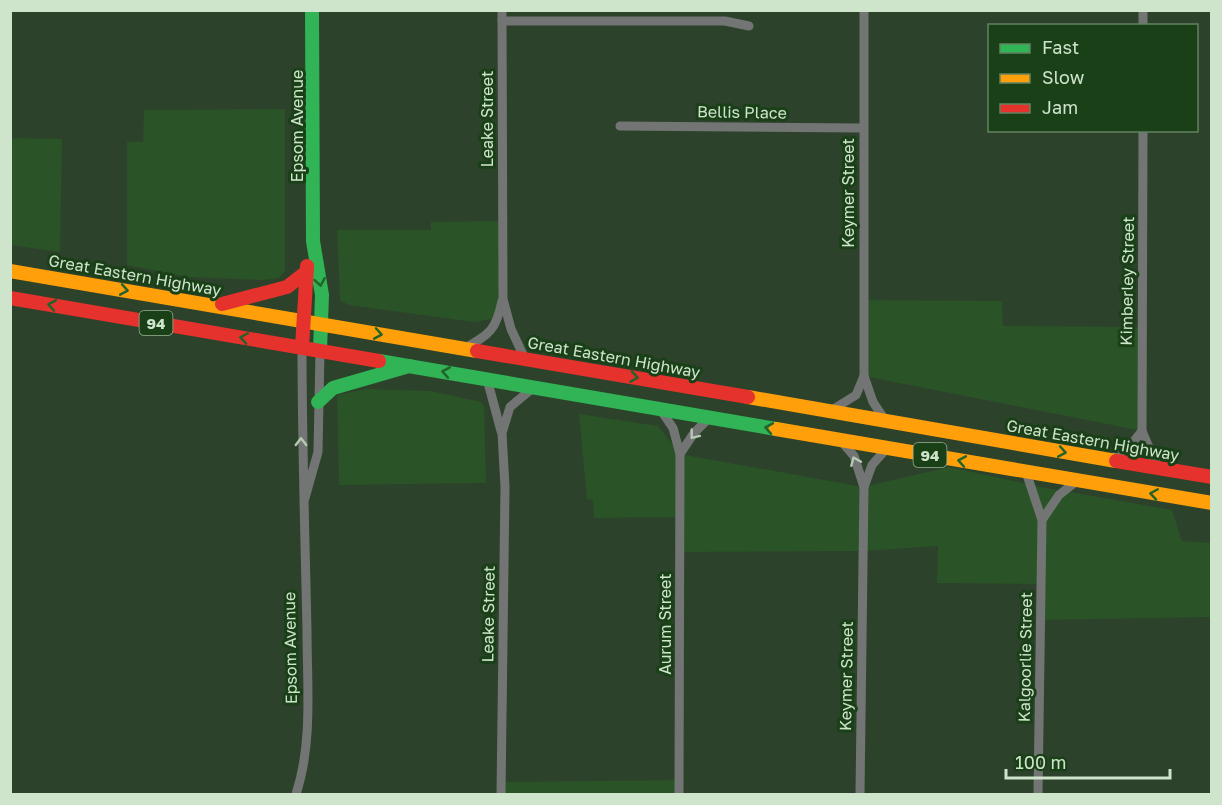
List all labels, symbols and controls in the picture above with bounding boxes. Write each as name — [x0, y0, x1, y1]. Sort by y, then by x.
legend — [988, 24, 1198, 132]
text: Fast — [1042, 36, 1079, 58]
text: Slow — [1042, 66, 1085, 88]
street label: Epsom Avenue — [287, 70, 307, 182]
street label: Leake Street — [477, 71, 497, 167]
text: Jam — [1042, 96, 1078, 118]
street label: Bellis Place — [697, 101, 787, 123]
street label: Keymer Street — [838, 138, 858, 248]
street label: Kimberley Street — [1116, 216, 1138, 346]
street label: Great Eastern Highway — [47, 250, 223, 300]
one-way arrow — [313, 277, 325, 287]
one-way arrow — [118, 283, 128, 296]
one-way arrow — [47, 299, 57, 312]
road number: 94 — [140, 311, 172, 335]
one-way arrow — [373, 327, 383, 340]
one-way arrow — [239, 332, 249, 344]
street label: Great Eastern Highway — [526, 332, 702, 382]
one-way arrow — [441, 366, 451, 379]
one-way arrow — [629, 371, 638, 383]
street label: Great Eastern Highway — [1005, 415, 1181, 465]
one-way arrow — [765, 422, 774, 434]
one-way arrow — [690, 428, 701, 439]
one-way arrow — [295, 437, 307, 446]
road number: 94 — [914, 443, 946, 467]
one-way arrow — [1057, 445, 1067, 458]
one-way arrow — [957, 455, 967, 468]
one-way arrow — [850, 457, 862, 468]
one-way arrow — [1149, 488, 1158, 500]
street label: Leake Street — [477, 566, 499, 662]
street label: Aurum Street — [655, 573, 675, 675]
street label: Epsom Avenue — [279, 592, 301, 704]
street label: Kalgoorlie Street — [1014, 592, 1036, 722]
street label: Keymer Street — [835, 621, 857, 731]
scale bar — [1006, 742, 1170, 780]
text: 100 m — [1015, 751, 1066, 773]

